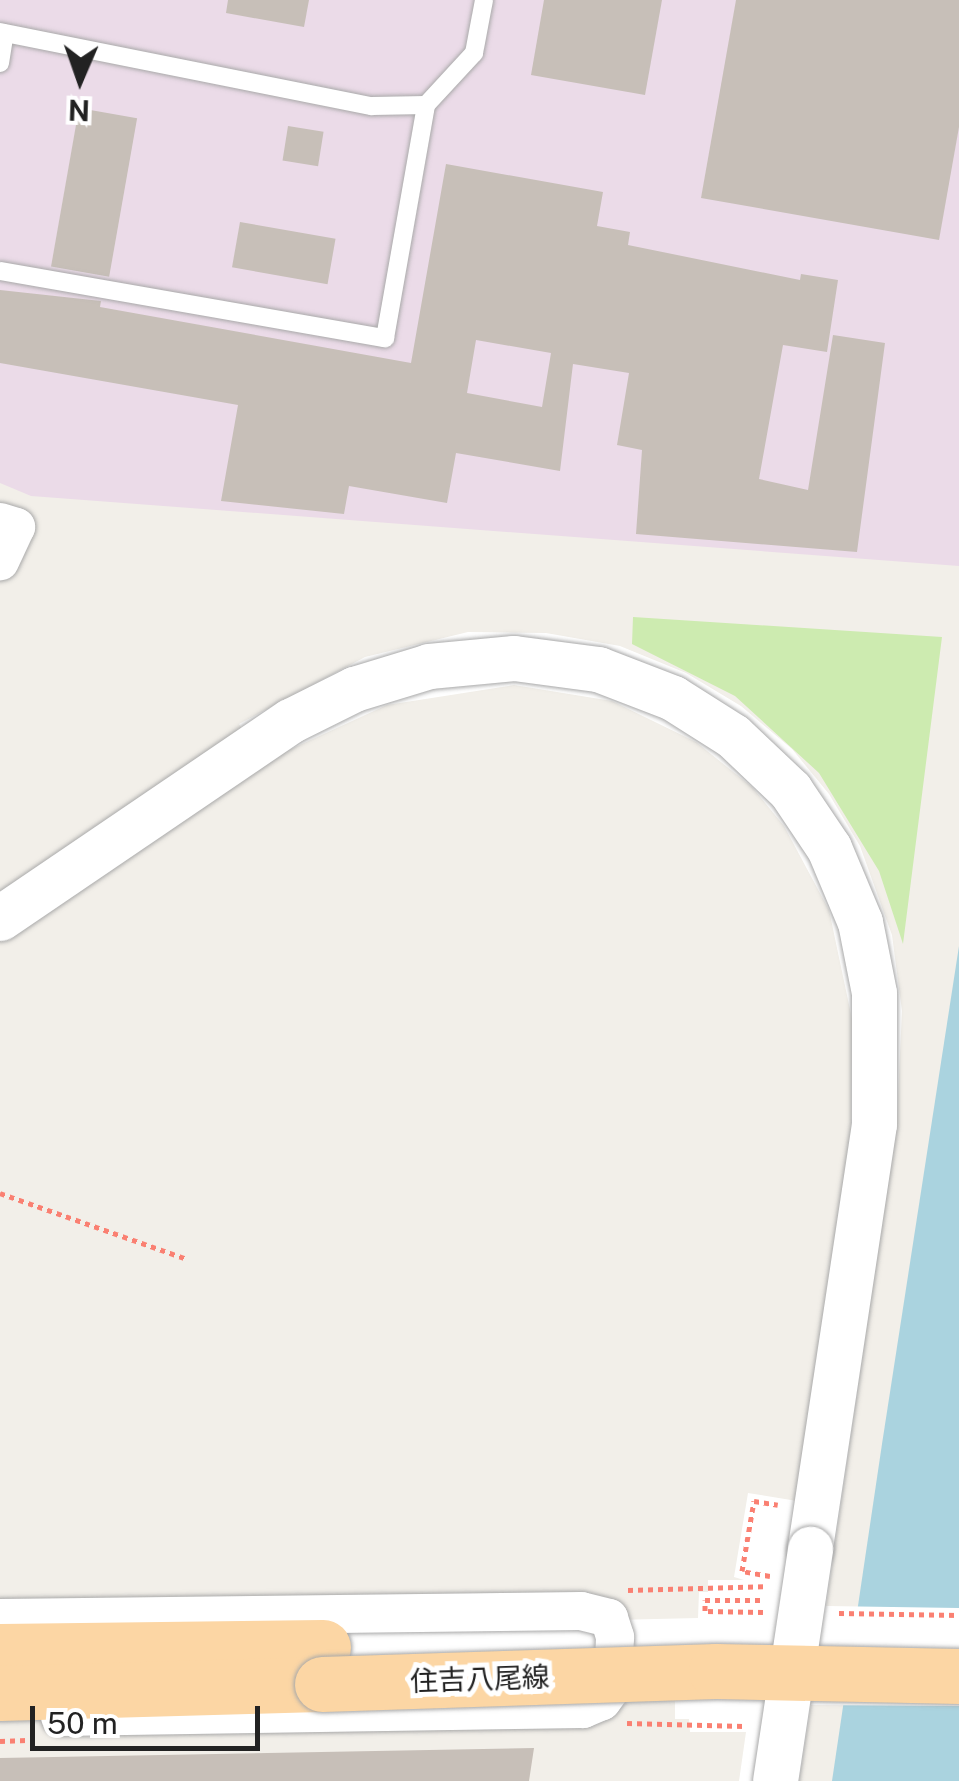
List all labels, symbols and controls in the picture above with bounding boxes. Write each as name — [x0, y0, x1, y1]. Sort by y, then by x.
north arrow — [30, 30, 130, 130]
text: N — [67, 94, 90, 127]
street label: 住吉八尾線 — [409, 1660, 551, 1698]
scale bar — [35, 1686, 265, 1748]
text: 50 m — [47, 1705, 118, 1741]

